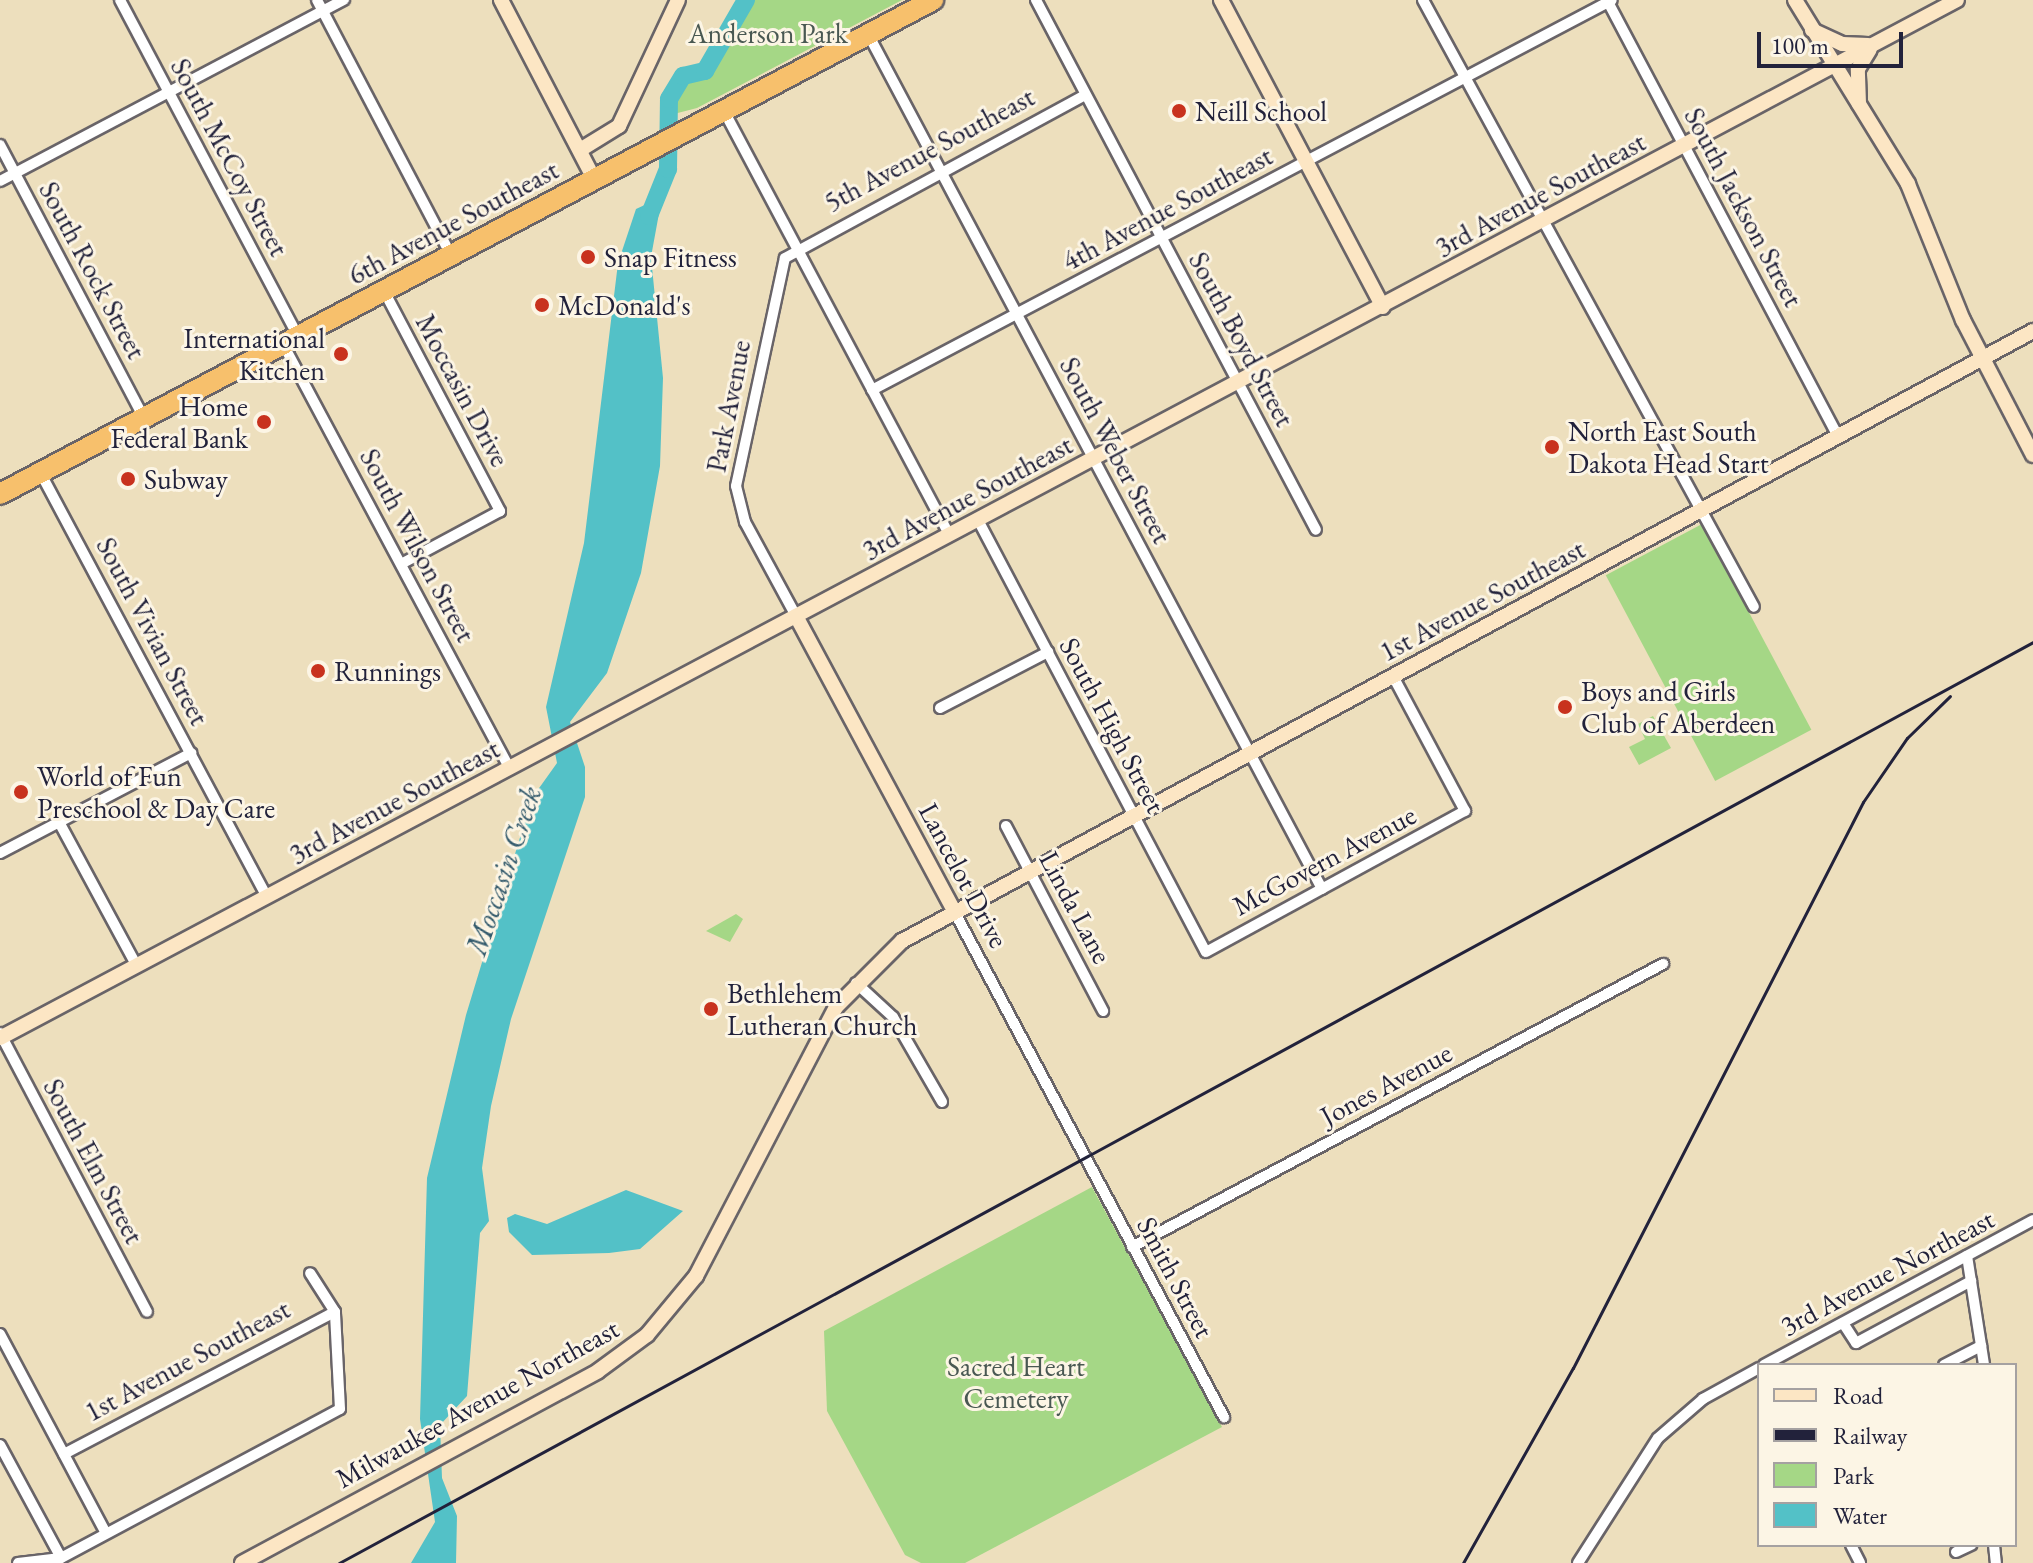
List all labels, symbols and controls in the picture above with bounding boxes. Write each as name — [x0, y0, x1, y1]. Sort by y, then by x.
park label: Anderson Park — [688, 16, 848, 50]
scale bar — [1761, 16, 1907, 66]
text: 100 m — [1771, 30, 1829, 61]
street label: South McCoy Street — [164, 52, 296, 262]
street label: 5th Avenue Southeast — [818, 79, 1040, 219]
place label: Neill School — [1195, 94, 1327, 128]
marker: Neill School — [1170, 102, 1188, 120]
street label: South Jackson Street — [1677, 102, 1811, 312]
street label: 3rd Avenue Southeast — [1429, 124, 1651, 264]
street label: 4th Avenue Southeast — [1056, 138, 1278, 278]
street label: 6th Avenue Southeast — [342, 152, 564, 292]
street label: South Rock Street — [32, 176, 154, 364]
place label: Snap Fitness — [604, 240, 737, 274]
street label: South Boyd Street — [1182, 246, 1302, 432]
marker: Snap Fitness — [579, 248, 597, 266]
place label: McDonald's — [558, 288, 691, 322]
marker: McDonald's — [533, 296, 551, 314]
street label: Moccasin Drive — [409, 308, 517, 472]
place label: International Kitchen — [183, 321, 325, 387]
street label: Park Avenue — [699, 337, 757, 475]
marker: International Kitchen — [332, 345, 350, 363]
street label: South Weber Street — [1053, 351, 1179, 549]
place label: Home Federal Bank — [110, 389, 248, 455]
marker: Home Federal Bank — [255, 413, 273, 431]
place label: North East South Dakota Head Start — [1568, 414, 1769, 480]
street label: 3rd Avenue Southeast — [856, 427, 1078, 567]
marker: North East South Dakota Head Start — [1543, 438, 1561, 456]
street label: South Wilson Street — [353, 443, 483, 647]
place label: Subway — [144, 462, 228, 496]
marker: Subway — [119, 470, 137, 488]
street label: South Vivian Street — [89, 531, 217, 731]
street label: 1st Avenue Southeast — [1374, 532, 1590, 668]
street label: South High Street — [1053, 632, 1173, 818]
place label: Runnings — [334, 654, 441, 688]
marker: Runnings — [309, 662, 327, 680]
place label: Boys and Girls Club of Aberdeen — [1581, 674, 1775, 740]
marker: Boys and Girls Club of Aberdeen — [1556, 698, 1574, 716]
street label: 3rd Avenue Southeast — [283, 731, 505, 871]
place label: World of Fun Preschool & Day Care — [37, 759, 275, 825]
water label: Moccasin Creek — [458, 782, 550, 960]
marker: World of Fun Preschool & Day Care — [12, 783, 30, 801]
street label: Lancelot Drive — [912, 797, 1016, 953]
street label: McGovern Avenue — [1227, 798, 1421, 922]
street label: Linda Lane — [1032, 845, 1120, 969]
place label: Bethlehem Lutheran Church — [727, 976, 917, 1042]
marker: Bethlehem Lutheran Church — [702, 1000, 720, 1018]
street label: Jones Avenue — [1315, 1035, 1457, 1133]
street label: South Elm Street — [36, 1073, 152, 1249]
street label: 3rd Avenue Northeast — [1774, 1202, 2000, 1342]
street label: Smith Street — [1130, 1211, 1222, 1343]
street label: 1st Avenue Southeast — [79, 1292, 295, 1428]
street label: Milwaukee Avenue Northeast — [330, 1311, 624, 1495]
park label: Sacred Heart Cemetery — [947, 1349, 1085, 1415]
legend — [1757, 1363, 2017, 1547]
text: Road — [1833, 1380, 1883, 1411]
text: Railway — [1833, 1420, 1907, 1451]
text: Park — [1833, 1460, 1874, 1491]
text: Water — [1833, 1500, 1887, 1531]

